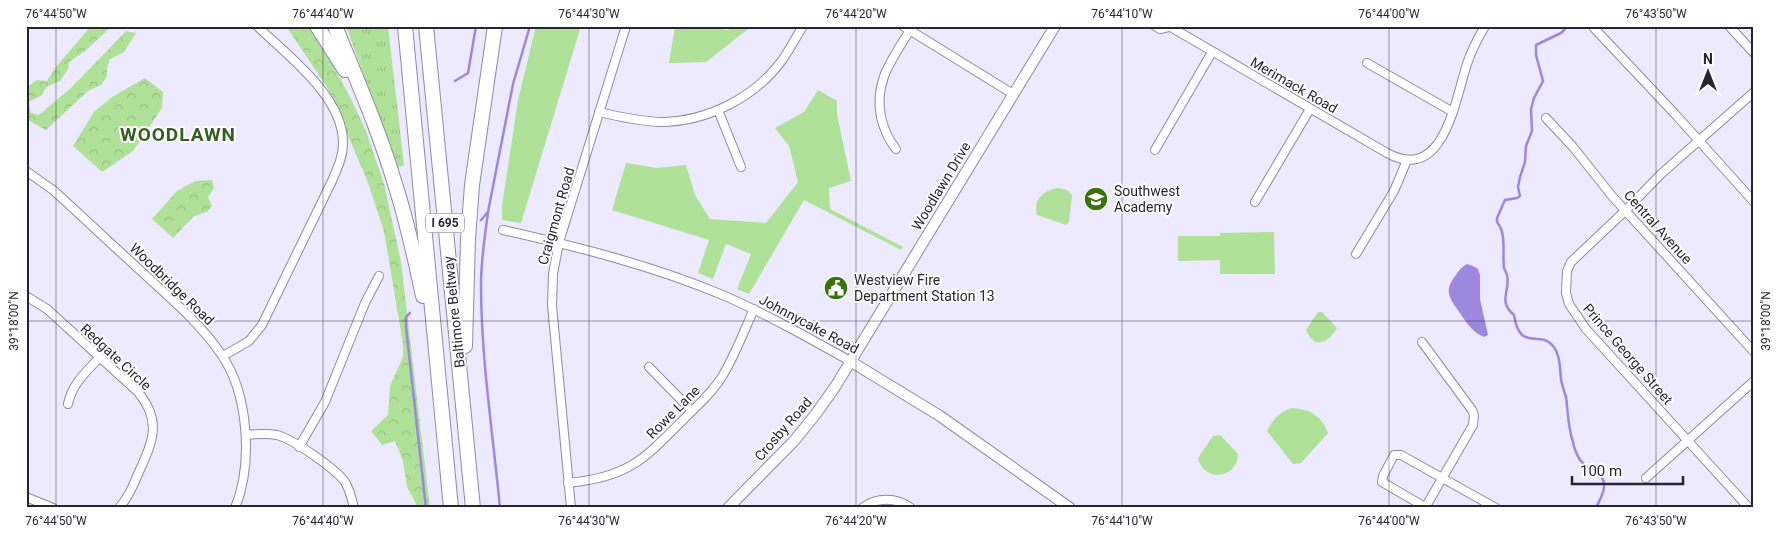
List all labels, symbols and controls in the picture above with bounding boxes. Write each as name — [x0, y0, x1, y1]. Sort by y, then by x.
text: 76°44'50"W — [25, 7, 87, 21]
text: 76°44'40"W — [292, 7, 354, 21]
text: 76°44'30"W — [558, 7, 620, 21]
text: 76°44'20"W — [825, 7, 887, 21]
text: 76°44'10"W — [1091, 7, 1153, 21]
text: 76°44'00"W — [1358, 7, 1420, 21]
text: 76°43'50"W — [1625, 7, 1687, 21]
north arrow — [1682, 48, 1732, 98]
text: N — [1703, 51, 1713, 67]
street label: Merimack Road — [1248, 54, 1340, 116]
district label: WOODLAWN — [120, 123, 236, 146]
street label: Woodlawn Drive — [908, 139, 974, 233]
street label: Craigmont Road — [534, 165, 578, 267]
place label: Southwest Academy — [1114, 183, 1180, 215]
school or university icon: Southwest Academy — [1083, 186, 1109, 212]
street label: Central Avenue — [1621, 187, 1695, 267]
road number: I 695 — [426, 214, 464, 232]
street label: Woodbridge Road — [127, 240, 217, 328]
street label: Baltimore Beltway — [440, 255, 468, 369]
place label: Westview Fire Department Station 13 — [854, 272, 995, 304]
public building icon: Westview Fire Department Station 13 — [823, 275, 849, 301]
text: 39°18'00"N — [7, 291, 21, 351]
street label: Johnnycake Road — [757, 291, 861, 357]
text: 39°18'00"N — [1759, 291, 1773, 351]
street label: Prince George Street — [1580, 300, 1676, 408]
street label: Redgate Circle — [78, 320, 154, 394]
street label: Rowe Lane — [643, 382, 703, 442]
street label: Crosby Road — [751, 394, 815, 464]
scale bar — [1572, 454, 1684, 486]
text: 100 m — [1580, 462, 1622, 480]
text: 76°44'50"W — [25, 514, 87, 528]
text: 76°44'40"W — [292, 514, 354, 528]
text: 76°44'30"W — [558, 514, 620, 528]
text: 76°44'20"W — [825, 514, 887, 528]
text: 76°44'10"W — [1091, 514, 1153, 528]
text: 76°44'00"W — [1358, 514, 1420, 528]
text: 76°43'50"W — [1625, 514, 1687, 528]

